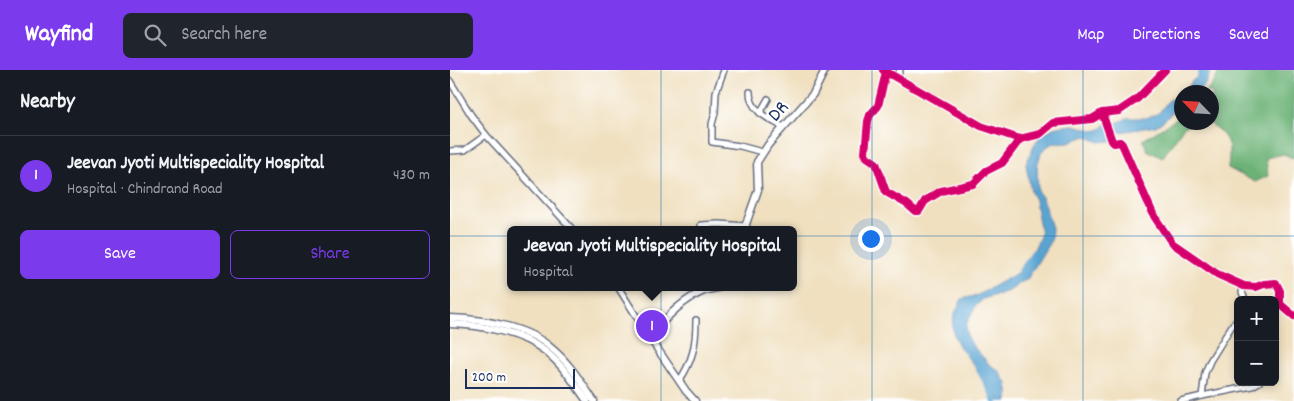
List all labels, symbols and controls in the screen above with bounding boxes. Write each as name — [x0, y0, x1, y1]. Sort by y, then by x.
search box — [123, 13, 473, 58]
text: Wayfind — [25, 18, 93, 52]
icon: search — [141, 21, 169, 49]
text: Search here — [181, 22, 267, 49]
text: Map — [1077, 23, 1104, 48]
text: Directions — [1132, 23, 1201, 48]
text: Saved — [1229, 23, 1269, 48]
north arrow — [1174, 85, 1219, 130]
text: Nearby — [20, 88, 75, 118]
street label: DR — [762, 95, 796, 129]
text: Jeevan Jyoti Multispeciality Hospital — [67, 151, 324, 178]
text: 1 — [34, 164, 38, 187]
text: 430 m — [393, 164, 430, 187]
text: Hospital · Chindrand Road — [67, 178, 223, 201]
popup — [507, 226, 797, 291]
your location — [858, 226, 884, 252]
button: Save — [20, 230, 220, 279]
button: Share — [230, 230, 430, 279]
text: Jeevan Jyoti Multispeciality Hospital — [524, 234, 780, 261]
text: Hospital — [524, 261, 573, 284]
map controls — [1234, 296, 1279, 386]
button: + — [1234, 296, 1279, 341]
pin: 1 — [636, 307, 668, 345]
button: − — [1234, 341, 1279, 386]
scale bar — [465, 366, 575, 389]
text: 200 m — [472, 368, 506, 388]

